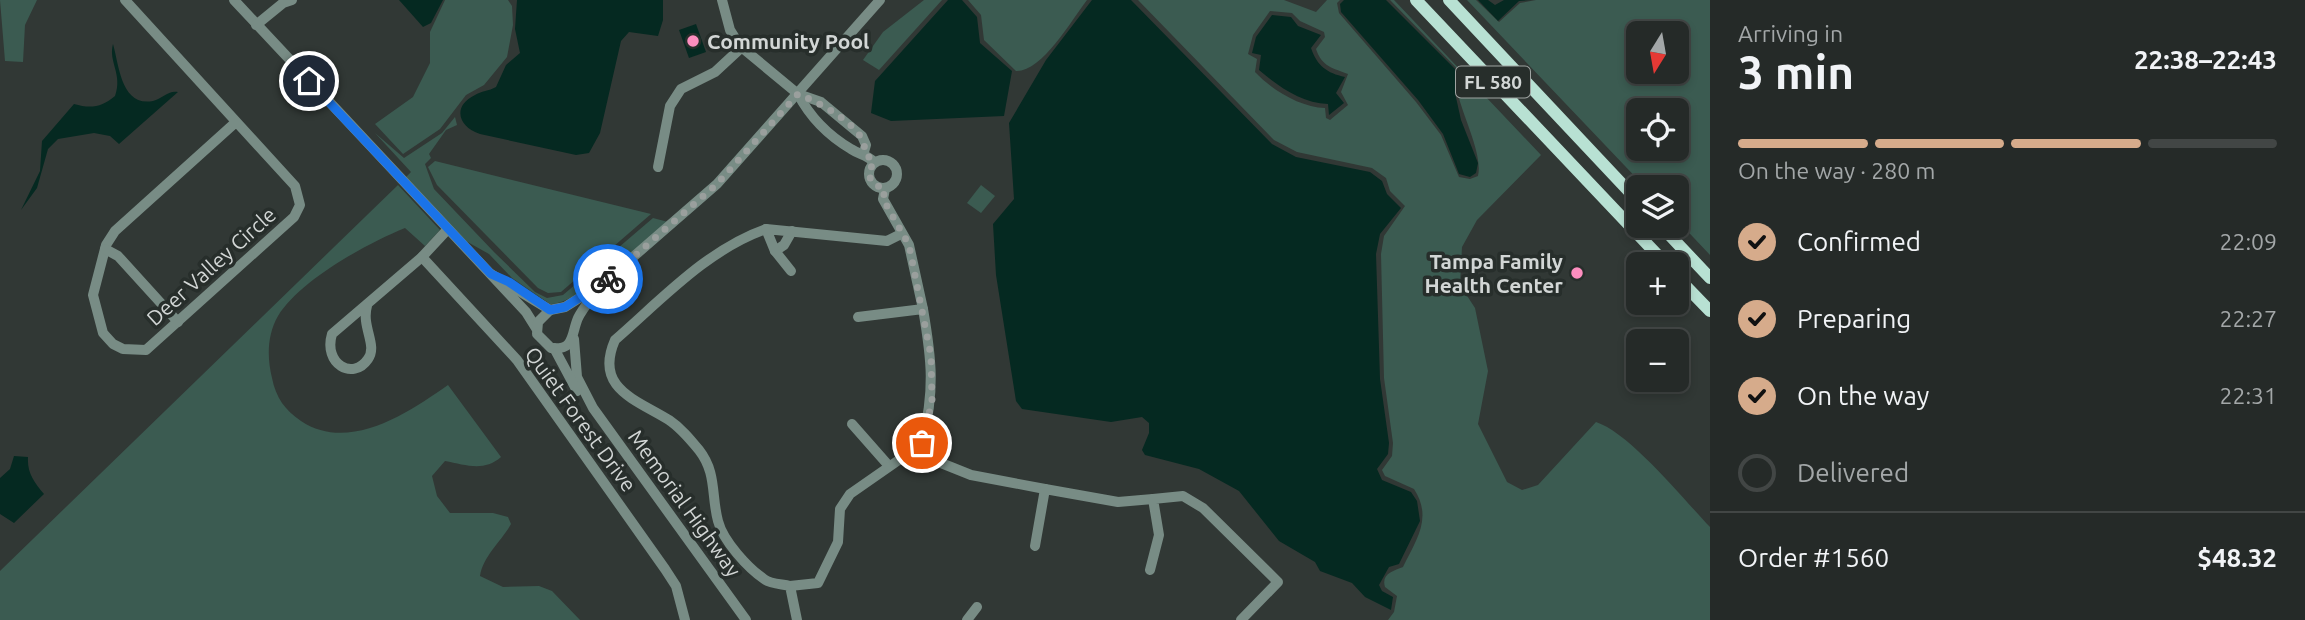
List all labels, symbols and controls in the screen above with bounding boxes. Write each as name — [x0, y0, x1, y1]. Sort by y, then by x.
north arrow — [1626, 21, 1689, 84]
map controls — [1626, 21, 1689, 392]
text: Arriving in — [1738, 21, 1843, 46]
place label: Community Pool — [707, 29, 869, 53]
marker: Community Pool — [685, 33, 701, 49]
text: 22:38–22:43 — [2134, 45, 2277, 74]
text: 3 min — [1738, 46, 1854, 98]
pin — [279, 51, 339, 111]
icon: home — [290, 62, 328, 100]
road number: FL 580 — [1456, 66, 1530, 97]
button: locate — [1626, 98, 1689, 161]
text: On the way · 280 m — [1738, 158, 1935, 183]
button: layers — [1626, 175, 1689, 238]
street label: Deer Valley Circle — [142, 202, 280, 330]
icon: check — [1738, 223, 1776, 261]
text: Confirmed — [1797, 227, 1921, 256]
text: 22:09 — [2219, 229, 2277, 254]
courier — [573, 244, 643, 314]
place label: Tampa Family Health Center — [1425, 249, 1563, 297]
button: + — [1626, 252, 1689, 315]
icon: bike — [589, 260, 627, 298]
marker: Tampa Family Health Center — [1569, 265, 1585, 281]
icon: check — [1738, 300, 1776, 338]
text: Preparing — [1797, 304, 1911, 333]
text: 22:27 — [2219, 306, 2277, 331]
button: − — [1626, 329, 1689, 392]
street label: Quiet Forest Drive — [521, 342, 641, 496]
icon: check — [1738, 377, 1776, 415]
text: On the way — [1797, 381, 1929, 410]
text: 22:31 — [2219, 383, 2277, 408]
pin — [892, 413, 952, 473]
icon: bag — [903, 424, 941, 462]
street label: Memorial Highway — [624, 425, 746, 581]
text: Delivered — [1797, 458, 1909, 487]
text: Order #1560 — [1738, 543, 1889, 572]
text: $48.32 — [2197, 543, 2277, 572]

